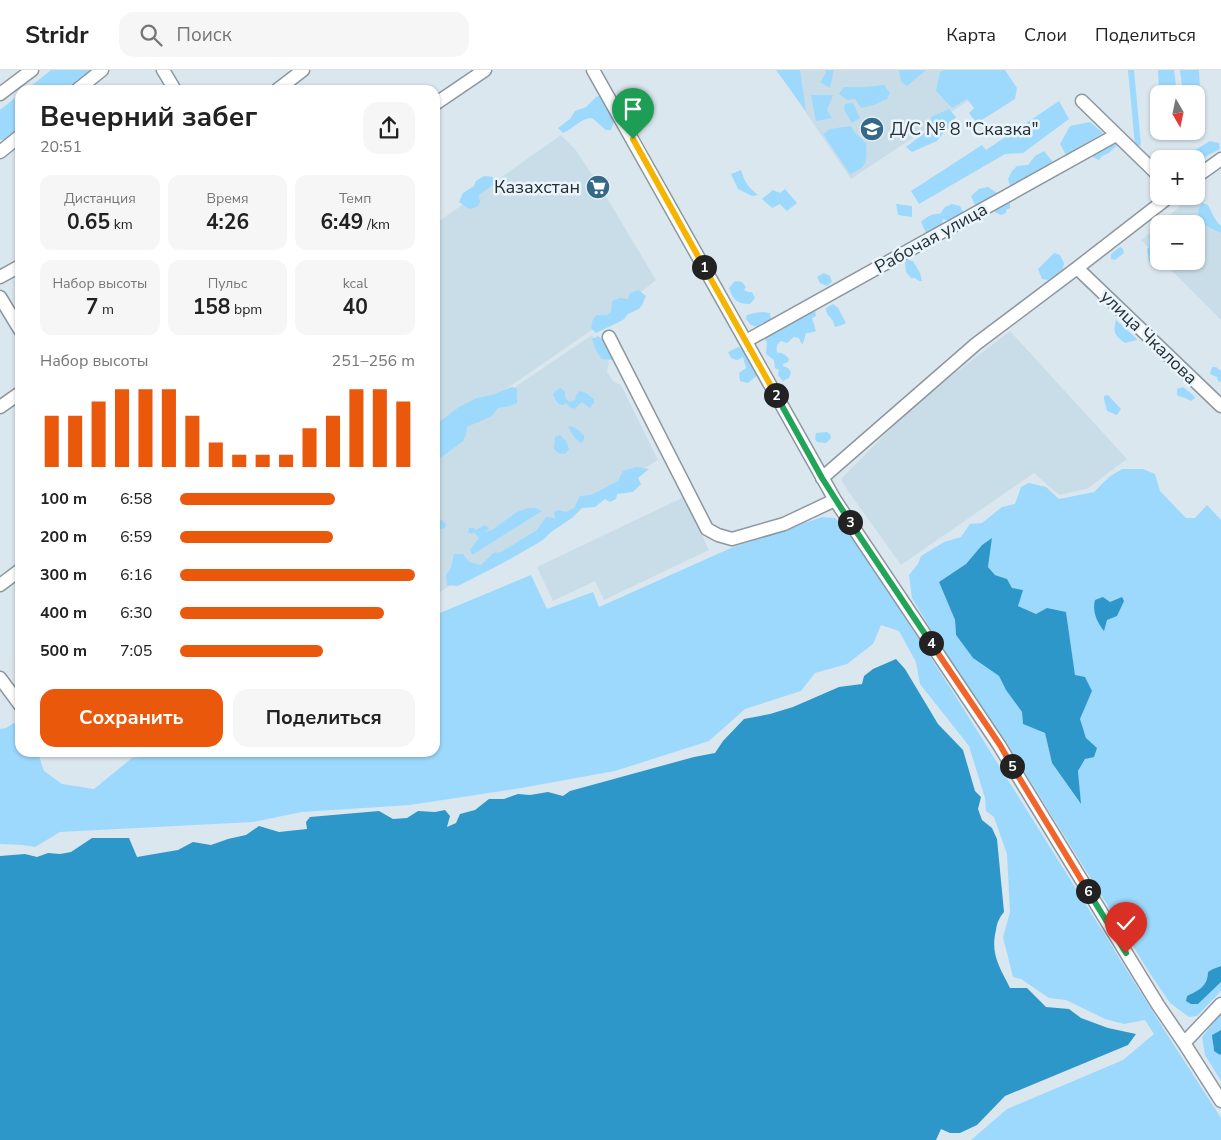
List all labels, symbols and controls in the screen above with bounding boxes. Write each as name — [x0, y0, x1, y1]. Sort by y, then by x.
search box — [119, 12, 469, 57]
text: Stridr — [25, 19, 89, 51]
icon: search — [137, 21, 165, 49]
text: Поиск — [177, 22, 232, 48]
text: Карта — [946, 23, 996, 47]
text: Слои — [1024, 23, 1067, 47]
text: Поделиться — [1095, 23, 1196, 47]
north arrow — [1150, 85, 1205, 140]
map controls — [1150, 85, 1205, 270]
pin — [612, 88, 654, 139]
icon: arrive — [619, 95, 647, 123]
text: Вечерний забег — [40, 98, 257, 136]
button: share — [363, 102, 415, 154]
school or university icon: Д/С № 8 "Сказка" — [859, 116, 885, 142]
place label: Д/С № 8 "Сказка" — [890, 117, 1039, 141]
text: 20:51 — [40, 136, 82, 158]
button: + — [1150, 150, 1205, 205]
supermarket icon: Казахстан — [585, 174, 611, 200]
place label: Казахстан — [494, 175, 580, 199]
text: Дистанция — [64, 189, 136, 208]
text: Время — [206, 189, 249, 208]
text: Темп — [339, 189, 371, 208]
street label: Рабочая улица — [870, 197, 992, 279]
text: 0.65 — [67, 208, 110, 236]
text: 4:26 — [206, 208, 249, 236]
text: 6:49 — [320, 208, 363, 236]
text: km — [110, 215, 133, 234]
text: /km — [363, 215, 390, 234]
button: − — [1150, 215, 1205, 270]
pin: 1 — [692, 254, 716, 280]
text: 1 — [700, 258, 709, 277]
text: Набор высоты — [52, 274, 147, 293]
text: Пульс — [208, 274, 247, 293]
text: kcal — [343, 274, 368, 293]
street label: улица Чкалова — [1095, 285, 1203, 389]
text: 7 — [86, 293, 98, 321]
text: 158 — [193, 293, 230, 321]
text: 40 — [343, 293, 368, 321]
text: m — [98, 300, 114, 319]
text: bpm — [230, 300, 262, 319]
text: Набор высоты — [40, 350, 148, 372]
text: 251–256 m — [332, 350, 415, 372]
pin: 2 — [764, 382, 788, 408]
text: 2 — [772, 386, 781, 405]
text: 100 m — [40, 488, 87, 510]
text: 6:58 — [120, 488, 152, 510]
pin: 3 — [838, 510, 862, 534]
text: 3 — [846, 513, 855, 532]
text: 200 m — [40, 526, 87, 548]
text: 6:59 — [120, 526, 152, 548]
text: 300 m — [40, 564, 87, 586]
text: 6:16 — [120, 564, 152, 586]
text: 400 m — [40, 602, 87, 624]
text: 6:30 — [120, 602, 152, 624]
pin: 4 — [918, 630, 944, 656]
text: 4 — [927, 634, 936, 653]
text: 500 m — [40, 640, 87, 662]
text: 7:05 — [120, 640, 152, 662]
button: Сохранить — [40, 689, 223, 747]
button: Поделиться — [233, 689, 415, 747]
pin: 5 — [1000, 754, 1024, 778]
text: 5 — [1008, 757, 1017, 776]
pin: 6 — [1076, 878, 1100, 904]
text: 6 — [1084, 882, 1093, 901]
pin — [1105, 902, 1147, 953]
icon: check — [1112, 909, 1140, 937]

